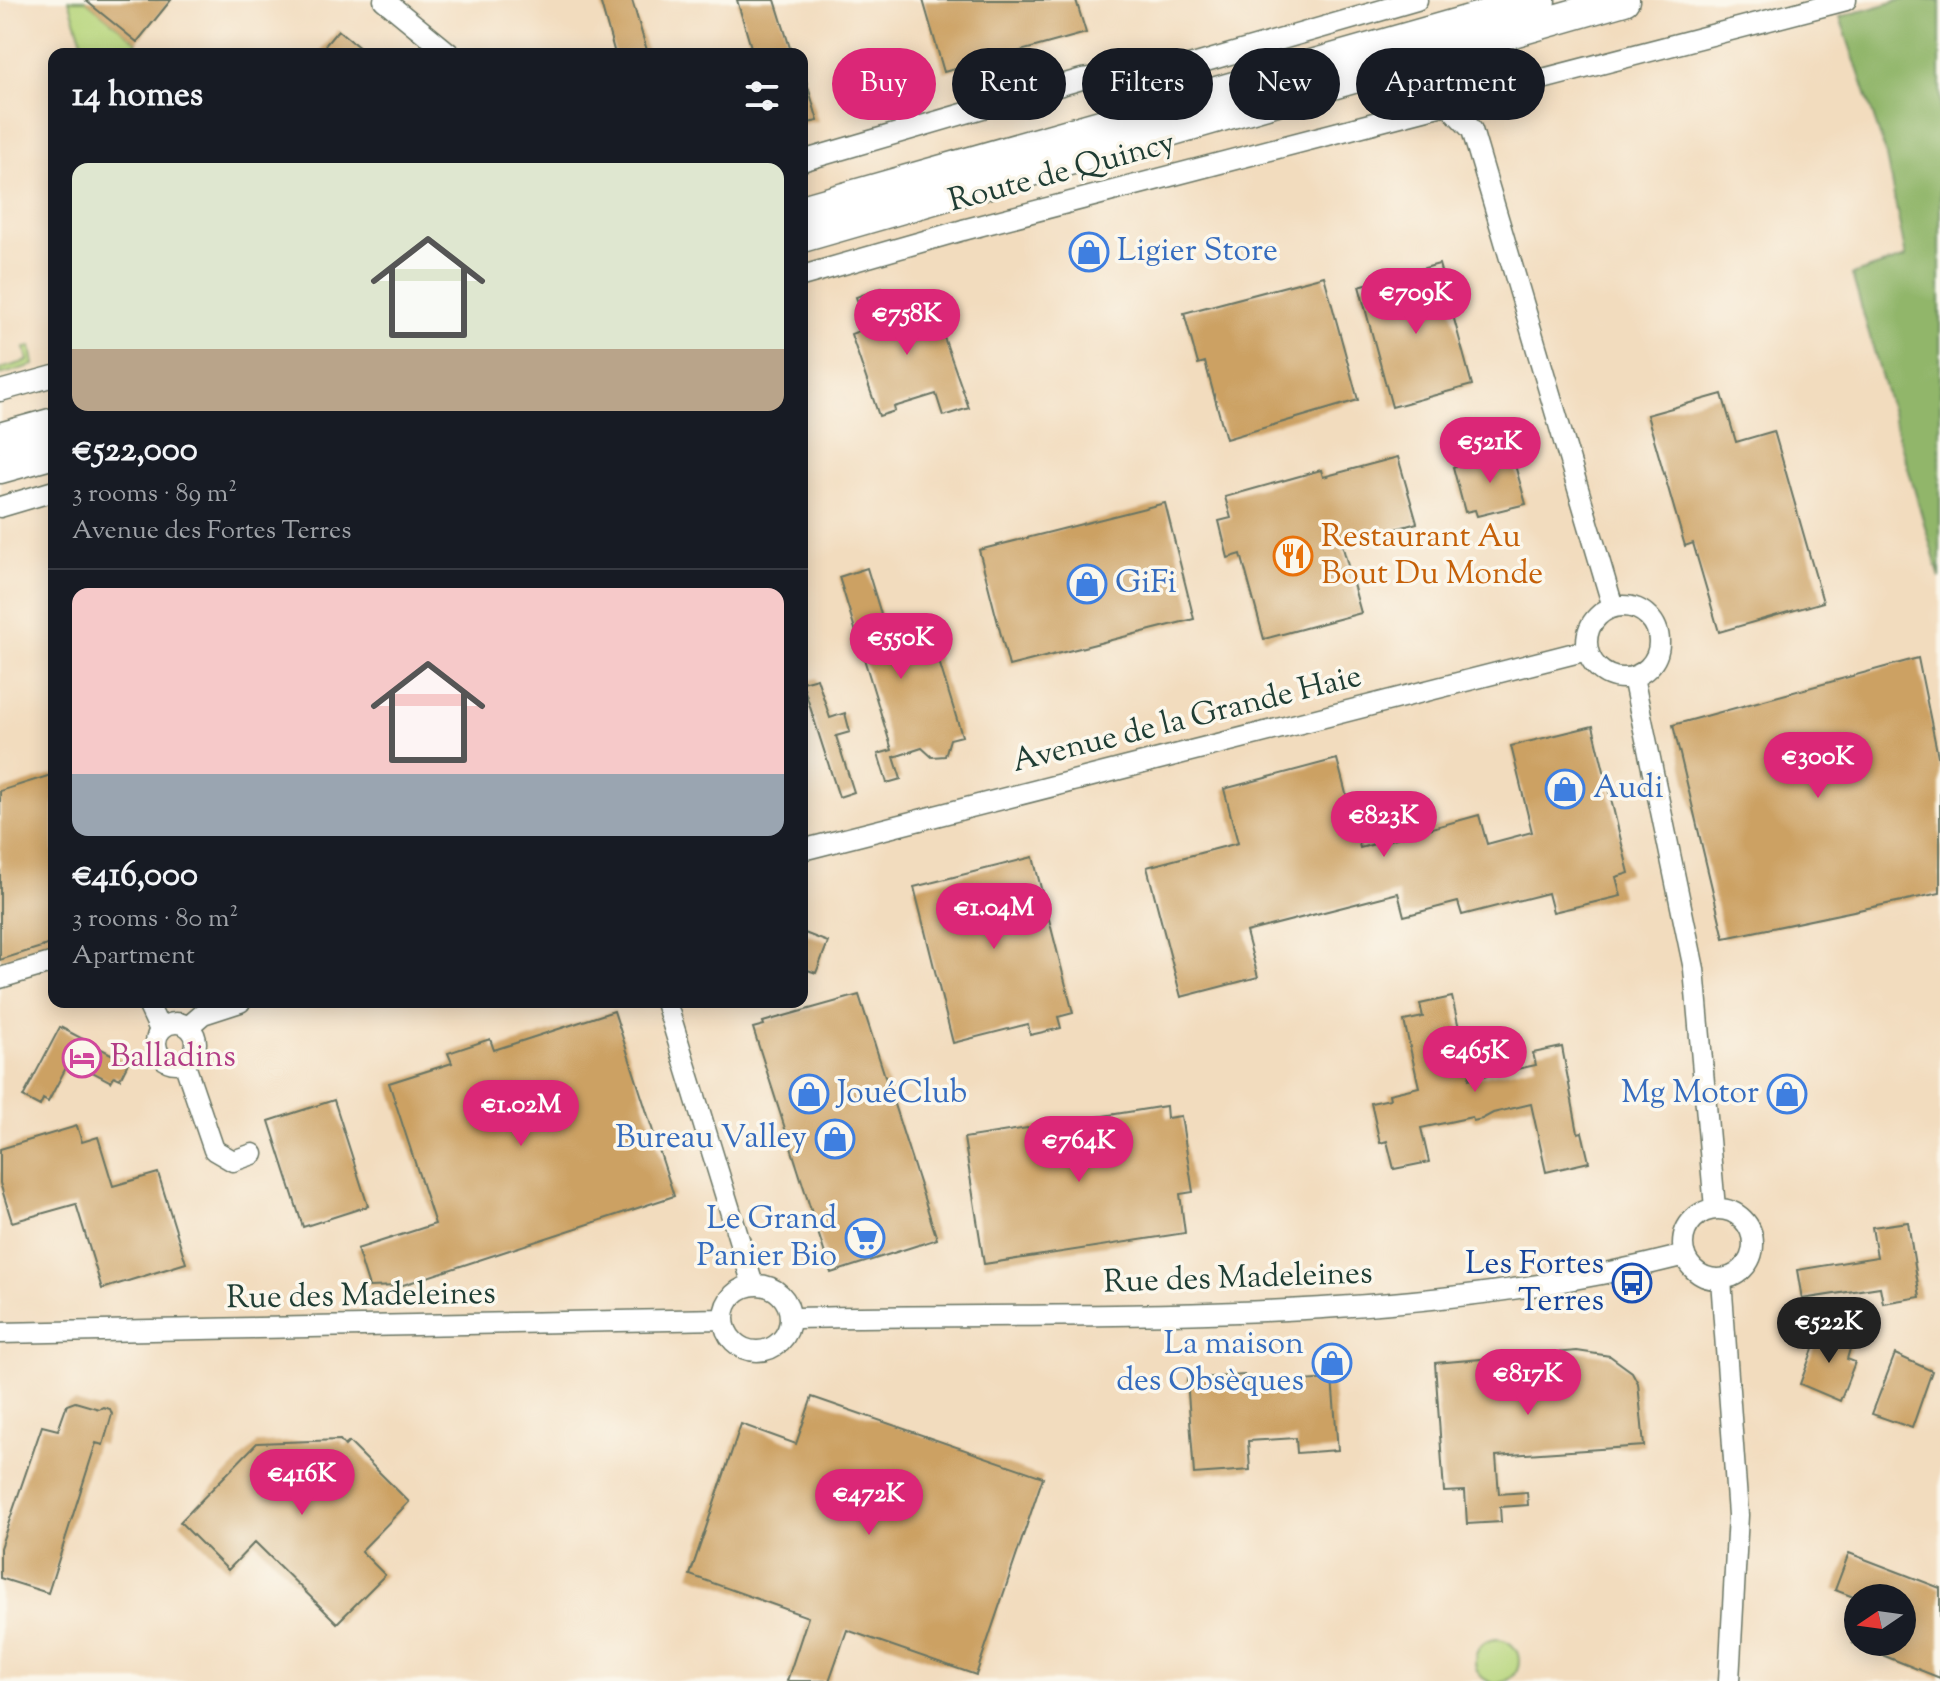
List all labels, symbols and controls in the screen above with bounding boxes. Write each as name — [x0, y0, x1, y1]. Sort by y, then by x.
chip: Buy — [832, 48, 936, 120]
chip: Rent — [952, 48, 1066, 120]
chip: Filters — [1082, 48, 1213, 120]
chip: New — [1229, 48, 1340, 120]
chip: Apartment — [1356, 48, 1545, 120]
text: 14 homes — [72, 72, 203, 121]
icon: filters — [740, 74, 784, 118]
street label: Route de Quincy — [944, 121, 1180, 225]
icon: home — [356, 215, 500, 359]
place label: Ligier Store — [1117, 229, 1278, 275]
shop icon: Ligier Store — [1068, 231, 1110, 273]
pin: €709K — [1360, 268, 1472, 336]
text: €709K — [1379, 275, 1453, 312]
pin: €758K — [851, 289, 963, 357]
text: €758K — [872, 296, 942, 333]
pin: €521K — [1434, 417, 1546, 485]
text: €521K — [1458, 424, 1522, 461]
text: €522,000 — [72, 427, 198, 476]
text: 3 rooms · 89 m² — [72, 476, 237, 513]
text: Avenue des Fortes Terres — [72, 513, 351, 550]
place label: Restaurant Au Bout Du Monde — [1321, 515, 1543, 598]
restaurant icon: Restaurant Au Bout Du Monde — [1272, 535, 1314, 577]
place label: GiFi — [1115, 561, 1177, 607]
shop icon: GiFi — [1066, 563, 1108, 605]
pin: €550K — [845, 613, 957, 681]
text: €550K — [868, 620, 934, 657]
icon: home — [356, 640, 500, 784]
street label: Avenue de la Grande Haie — [1007, 654, 1367, 786]
pin: €300K — [1762, 732, 1874, 800]
text: €300K — [1782, 739, 1854, 776]
place label: Audi — [1593, 766, 1664, 812]
shop icon: Audi — [1544, 768, 1586, 810]
pin: €823K — [1328, 791, 1440, 859]
text: €823K — [1349, 798, 1419, 835]
text: €416,000 — [72, 852, 198, 901]
pin: €1.04M — [929, 883, 1059, 951]
text: €1.04M — [954, 890, 1034, 927]
text: 3 rooms · 80 m² — [72, 901, 238, 938]
text: Apartment — [72, 938, 195, 975]
pin: €465K — [1419, 1026, 1531, 1094]
text: €465K — [1441, 1033, 1509, 1070]
place label: Balladins — [110, 1035, 236, 1081]
hotel icon: Balladins — [61, 1037, 103, 1079]
place label: JouéClub — [835, 1071, 967, 1117]
place label: Mg Motor — [1621, 1071, 1759, 1117]
shop icon: JouéClub — [788, 1073, 830, 1115]
shop icon: Mg Motor — [1766, 1073, 1808, 1115]
pin: €1.02M — [456, 1080, 586, 1148]
text: €1.02M — [481, 1087, 561, 1124]
place label: Bureau Valley — [615, 1116, 807, 1162]
pin: €764K — [1023, 1116, 1135, 1184]
shop icon: Bureau Valley — [814, 1118, 856, 1160]
text: €764K — [1042, 1123, 1116, 1160]
place label: Le Grand Panier Bio — [696, 1197, 837, 1280]
supermarket icon: Le Grand Panier Bio — [844, 1217, 886, 1259]
place label: Les Fortes Terres — [1465, 1242, 1604, 1325]
street label: Rue des Madeleines — [1103, 1251, 1373, 1307]
bus stop icon: Les Fortes Terres — [1611, 1262, 1653, 1304]
street label: Rue des Madeleines — [226, 1272, 496, 1322]
pin: €522K — [1773, 1297, 1885, 1365]
text: €522K — [1795, 1304, 1863, 1341]
place label: La maison des Obsèques — [1116, 1322, 1304, 1405]
shop icon: La maison des Obsèques — [1311, 1342, 1353, 1384]
pin: €817K — [1472, 1349, 1584, 1417]
text: €817K — [1493, 1356, 1563, 1393]
pin: €416K — [246, 1449, 358, 1517]
text: €416K — [268, 1456, 336, 1493]
pin: €472K — [813, 1469, 925, 1537]
text: €472K — [833, 1476, 905, 1513]
north arrow — [1844, 1584, 1916, 1656]
map controls — [1844, 1584, 1916, 1656]

